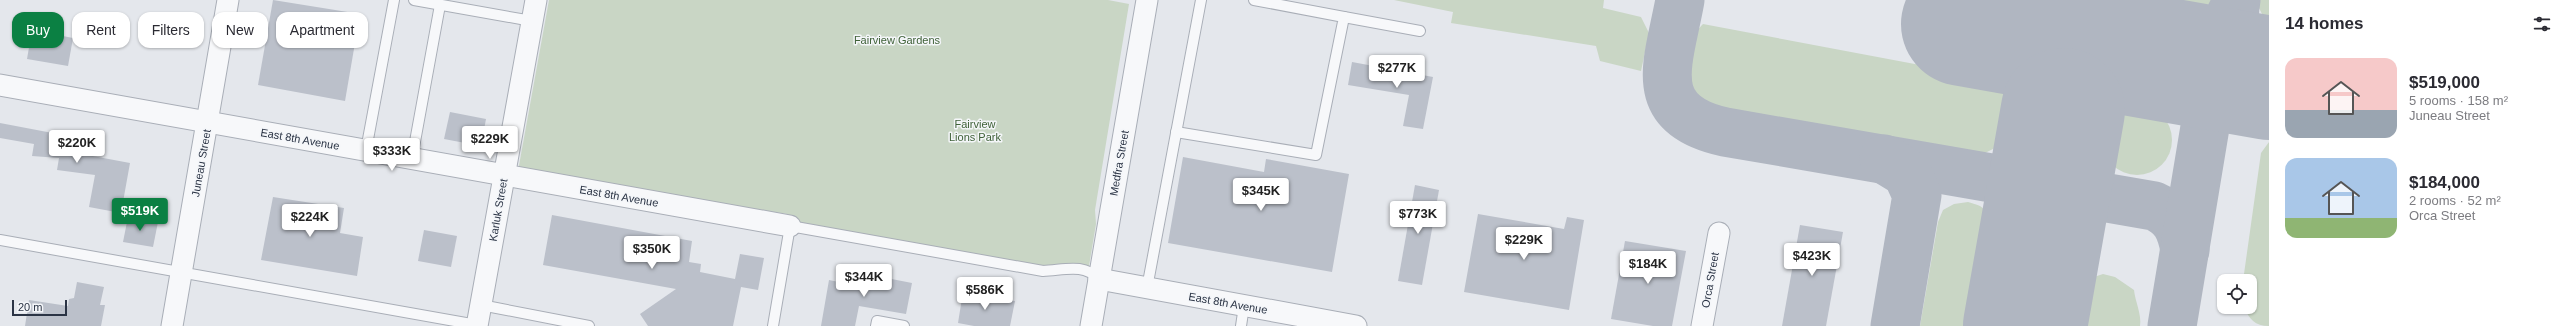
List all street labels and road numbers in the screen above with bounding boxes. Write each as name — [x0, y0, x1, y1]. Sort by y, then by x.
street label: East 8th Avenue — [260, 126, 340, 152]
street label: Juneau Street — [189, 128, 213, 198]
street label: Medfra Street — [1107, 129, 1131, 197]
street label: Karluk Street — [487, 178, 509, 242]
street label: East 8th Avenue — [579, 183, 659, 209]
street label: Orca Street — [1699, 251, 1721, 309]
street label: East 8th Avenue — [1188, 290, 1268, 316]

